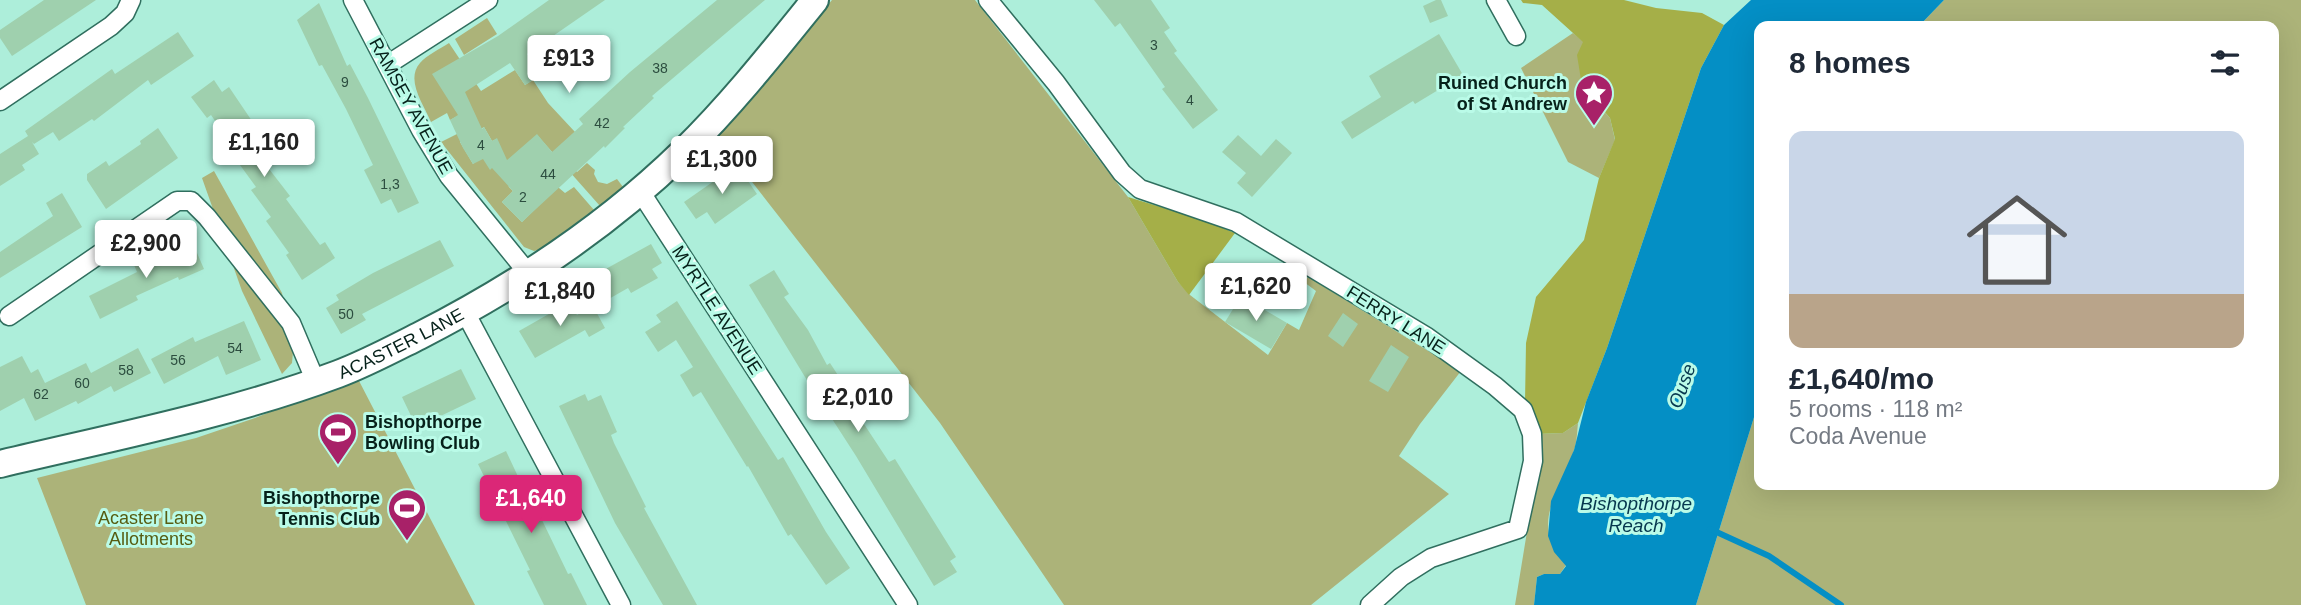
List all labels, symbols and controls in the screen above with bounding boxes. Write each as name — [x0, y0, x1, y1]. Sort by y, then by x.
street label: RAMSEY AVENUE — [365, 35, 457, 177]
pin: £913 — [528, 36, 610, 95]
house number: 3 — [1150, 37, 1158, 53]
icon: filters — [2206, 44, 2244, 82]
text: £913 — [543, 45, 595, 71]
text: 8 homes — [1789, 46, 1911, 79]
house number: 38 — [652, 60, 668, 76]
place icon: Ruined Church of St Andrew — [1573, 72, 1615, 127]
place label: Ruined Church of St Andrew — [1438, 73, 1568, 114]
house number: 9 — [341, 74, 349, 90]
house number: 4 — [1186, 92, 1194, 108]
house number: 42 — [594, 115, 610, 131]
pin: £1,160 — [207, 120, 321, 179]
text: £1,160 — [229, 129, 299, 155]
pin: £1,300 — [665, 136, 779, 196]
house number: 4 — [477, 137, 485, 153]
text: £1,300 — [687, 146, 757, 172]
house number: 44 — [540, 166, 556, 182]
house number: 1,3 — [380, 176, 400, 192]
icon: home — [1954, 177, 2080, 303]
house number: 2 — [519, 189, 527, 205]
pin: £2,900 — [89, 220, 203, 280]
text: £2,900 — [111, 230, 181, 256]
street label: MYRTLE AVENUE — [668, 242, 766, 378]
pin: £1,620 — [1199, 264, 1313, 323]
pin: £1,840 — [503, 268, 617, 328]
text: £1,620 — [1221, 273, 1291, 299]
text: £1,840 — [525, 278, 595, 304]
street label: FERRY LANE — [1343, 282, 1449, 358]
street label: ACASTER LANE — [336, 304, 467, 383]
house number: 50 — [338, 306, 354, 322]
house number: 54 — [227, 340, 243, 356]
house number: 56 — [170, 352, 186, 368]
water label: Ouse — [1664, 361, 1700, 411]
house number: 58 — [118, 362, 134, 378]
text: £1,640/mo — [1789, 362, 1934, 395]
pin: £2,010 — [801, 374, 915, 434]
house number: 60 — [74, 375, 90, 391]
text: £2,010 — [823, 384, 893, 410]
house number: 62 — [33, 386, 49, 402]
text: 5 rooms · 118 m² — [1789, 396, 1962, 422]
sports icon: Bishopthorpe Bowling Club — [317, 411, 359, 466]
place label: Bishopthorpe Bowling Club — [365, 412, 482, 453]
text: Coda Avenue — [1789, 423, 1927, 449]
pin: £1,640 — [474, 476, 588, 535]
text: £1,640 — [496, 485, 566, 511]
sports icon: Bishopthorpe Tennis Club — [386, 487, 428, 542]
place label: Bishopthorpe Tennis Club — [263, 488, 380, 529]
water label: Bishopthorpe Reach — [1580, 493, 1692, 536]
park label: Acaster Lane Allotments — [98, 508, 204, 549]

